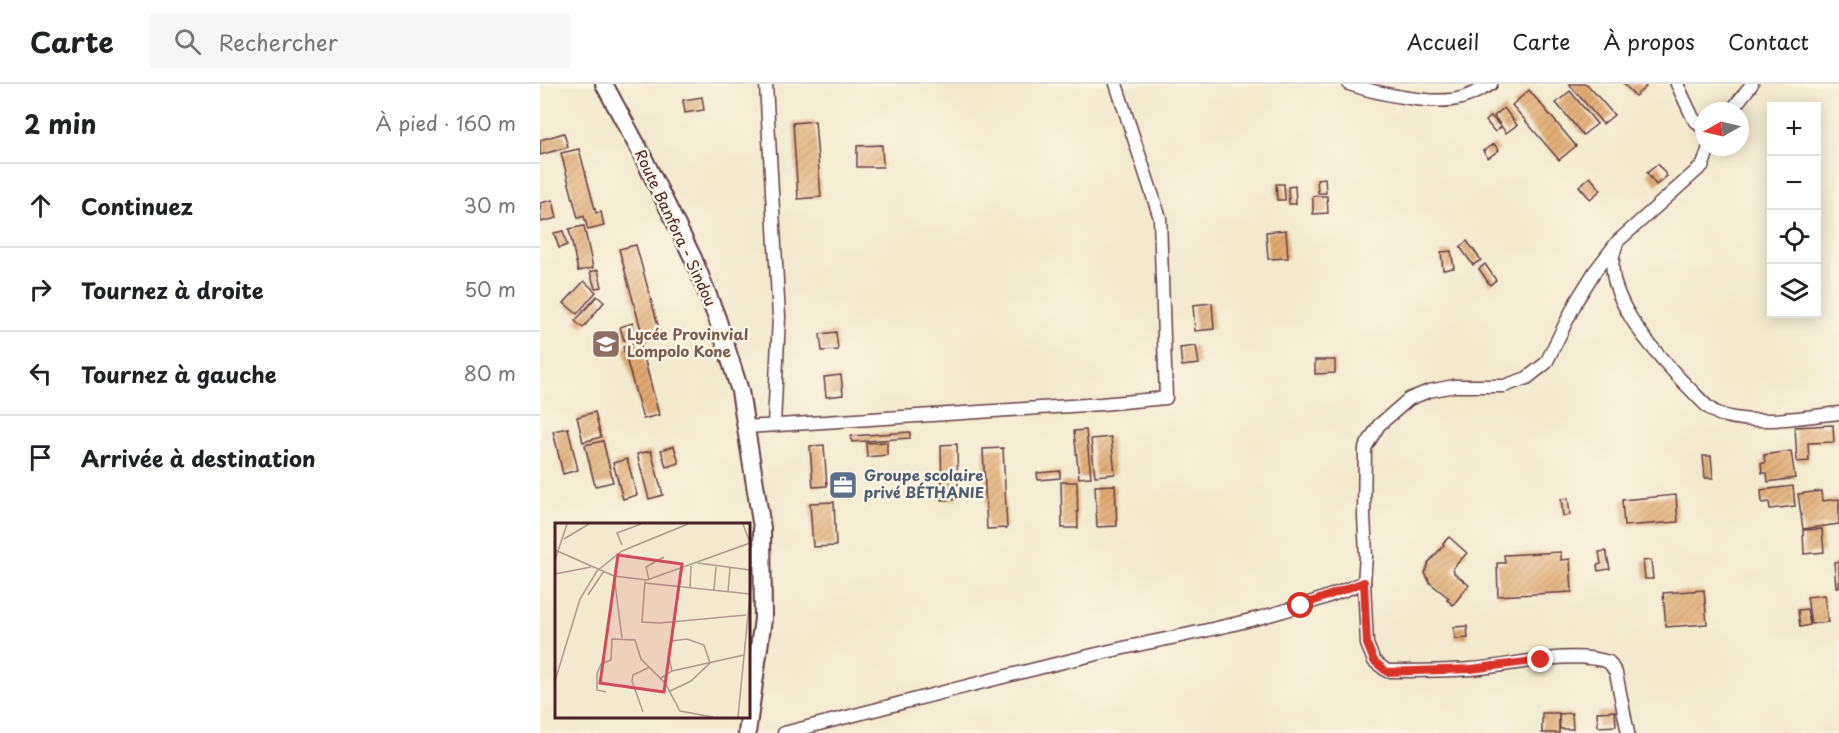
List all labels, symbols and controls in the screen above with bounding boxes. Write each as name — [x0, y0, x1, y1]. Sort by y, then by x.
search box — [150, 14, 570, 68]
text: Carte — [30, 20, 114, 63]
icon: search — [171, 25, 204, 58]
text: Rechercher — [219, 25, 338, 58]
text: Accueil — [1407, 25, 1479, 57]
text: Carte — [1512, 25, 1570, 57]
text: À propos — [1603, 25, 1695, 57]
text: Contact — [1728, 25, 1809, 57]
north arrow — [1695, 102, 1749, 156]
map controls — [1767, 102, 1821, 318]
button: + — [1767, 102, 1821, 156]
text: 2 min — [24, 104, 97, 143]
text: À pied · 160 m — [375, 108, 516, 138]
street label: Route Banfora - Sindou — [630, 145, 723, 310]
button: − — [1767, 156, 1821, 210]
icon: ahead — [24, 189, 57, 222]
text: Continuez — [81, 189, 193, 222]
text: 30 m — [463, 190, 516, 220]
button: locate — [1767, 210, 1821, 264]
button: layers — [1767, 264, 1821, 318]
icon: right — [24, 273, 57, 306]
text: Tournez à droite — [81, 273, 264, 306]
text: 50 m — [464, 274, 516, 304]
place label: Lycée Provinvial Lompolo Kone — [627, 322, 748, 362]
school or university icon: Lycée Provinvial Lompolo Kone — [590, 328, 622, 360]
icon: left — [24, 357, 57, 390]
text: Tournez à gauche — [81, 357, 277, 390]
text: 80 m — [464, 358, 516, 388]
icon: arrive — [24, 441, 57, 474]
text: Arrivée à destination — [81, 441, 315, 474]
place label: Groupe scolaire privé BÉTHANIE — [864, 463, 984, 503]
office icon: Groupe scolaire privé BÉTHANIE — [827, 469, 859, 501]
inset map — [555, 523, 750, 718]
route start — [1287, 592, 1313, 618]
route end — [1527, 646, 1553, 672]

